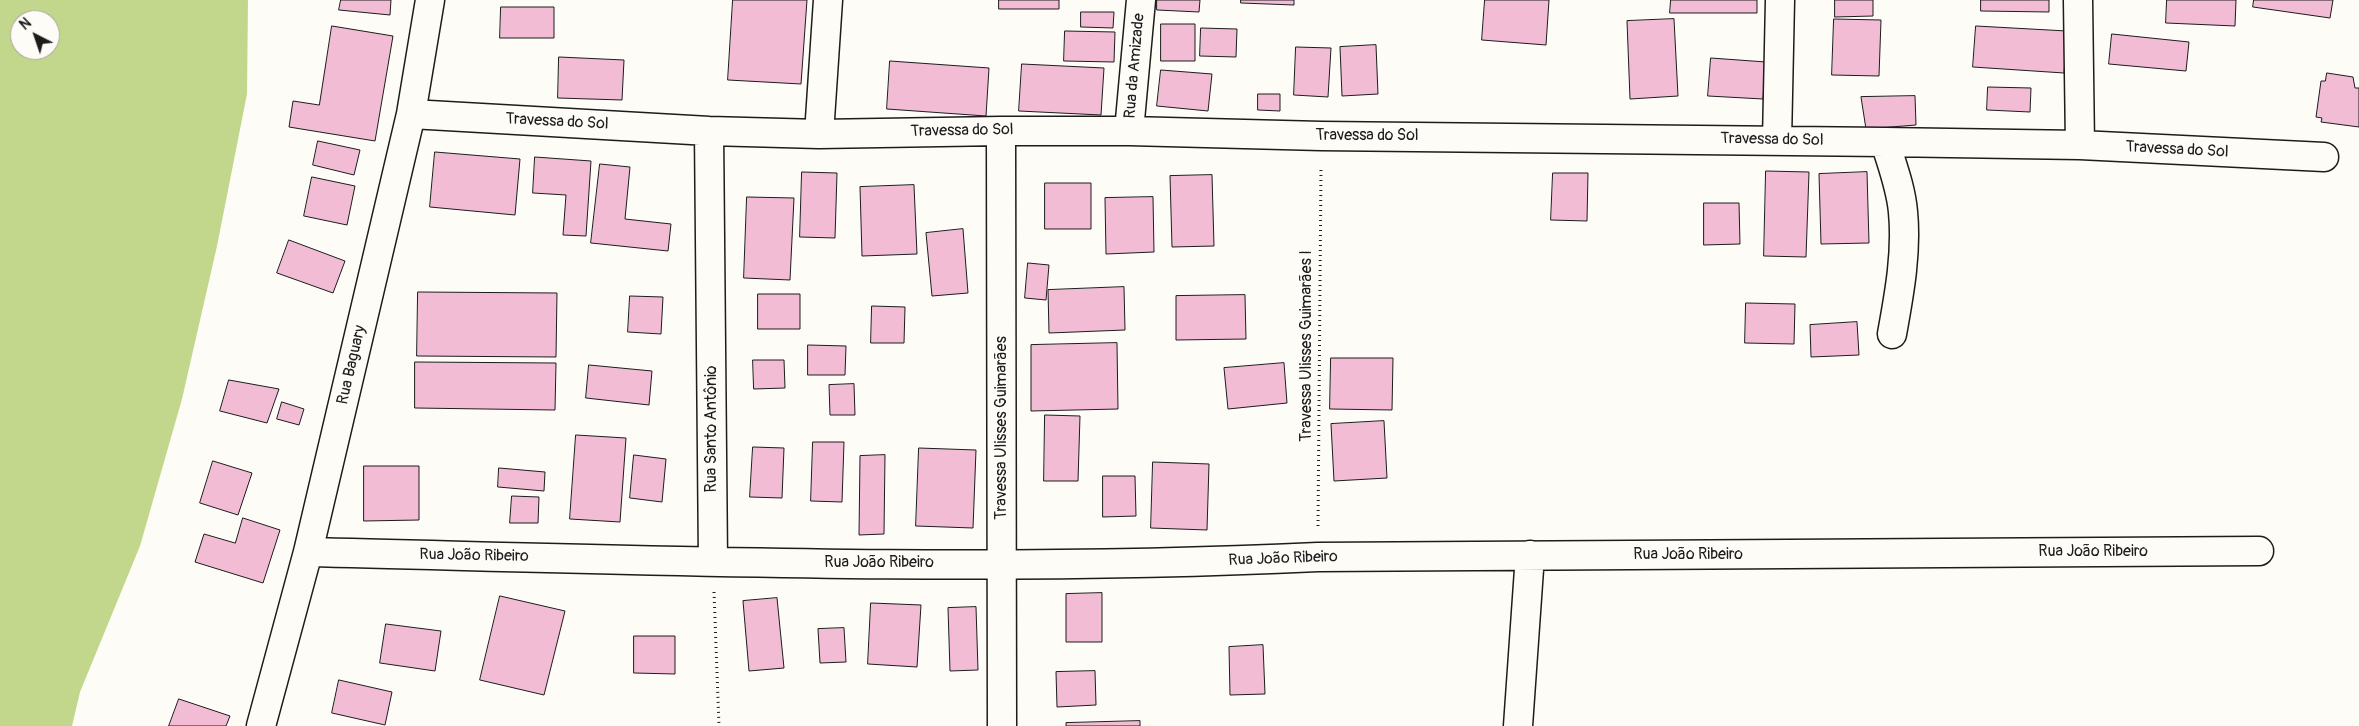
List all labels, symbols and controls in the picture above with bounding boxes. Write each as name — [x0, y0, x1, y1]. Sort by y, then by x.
north arrow — [10, 10, 60, 60]
street label: Rua da Amizade — [1121, 12, 1149, 120]
text: N — [16, 15, 35, 34]
street label: Travessa do Sol — [505, 110, 609, 134]
street label: Travessa do Sol — [910, 121, 1014, 141]
street label: Travessa do Sol — [1315, 126, 1419, 146]
street label: Travessa do Sol — [1720, 130, 1824, 150]
street label: Travessa do Sol — [2125, 138, 2229, 162]
street label: Travessa Ulisses Guimarães I — [1297, 250, 1317, 442]
street label: Rua Baguary — [334, 323, 370, 407]
street label: Travessa Ulisses Guimarães — [992, 336, 1012, 520]
street label: Rua Santo Antônio — [702, 366, 722, 492]
street label: Rua João Ribeiro — [2038, 542, 2148, 562]
street label: Rua João Ribeiro — [419, 545, 529, 567]
street label: Rua João Ribeiro — [1633, 545, 1743, 565]
street label: Rua João Ribeiro — [1228, 547, 1338, 571]
street label: Rua João Ribeiro — [824, 553, 934, 573]

